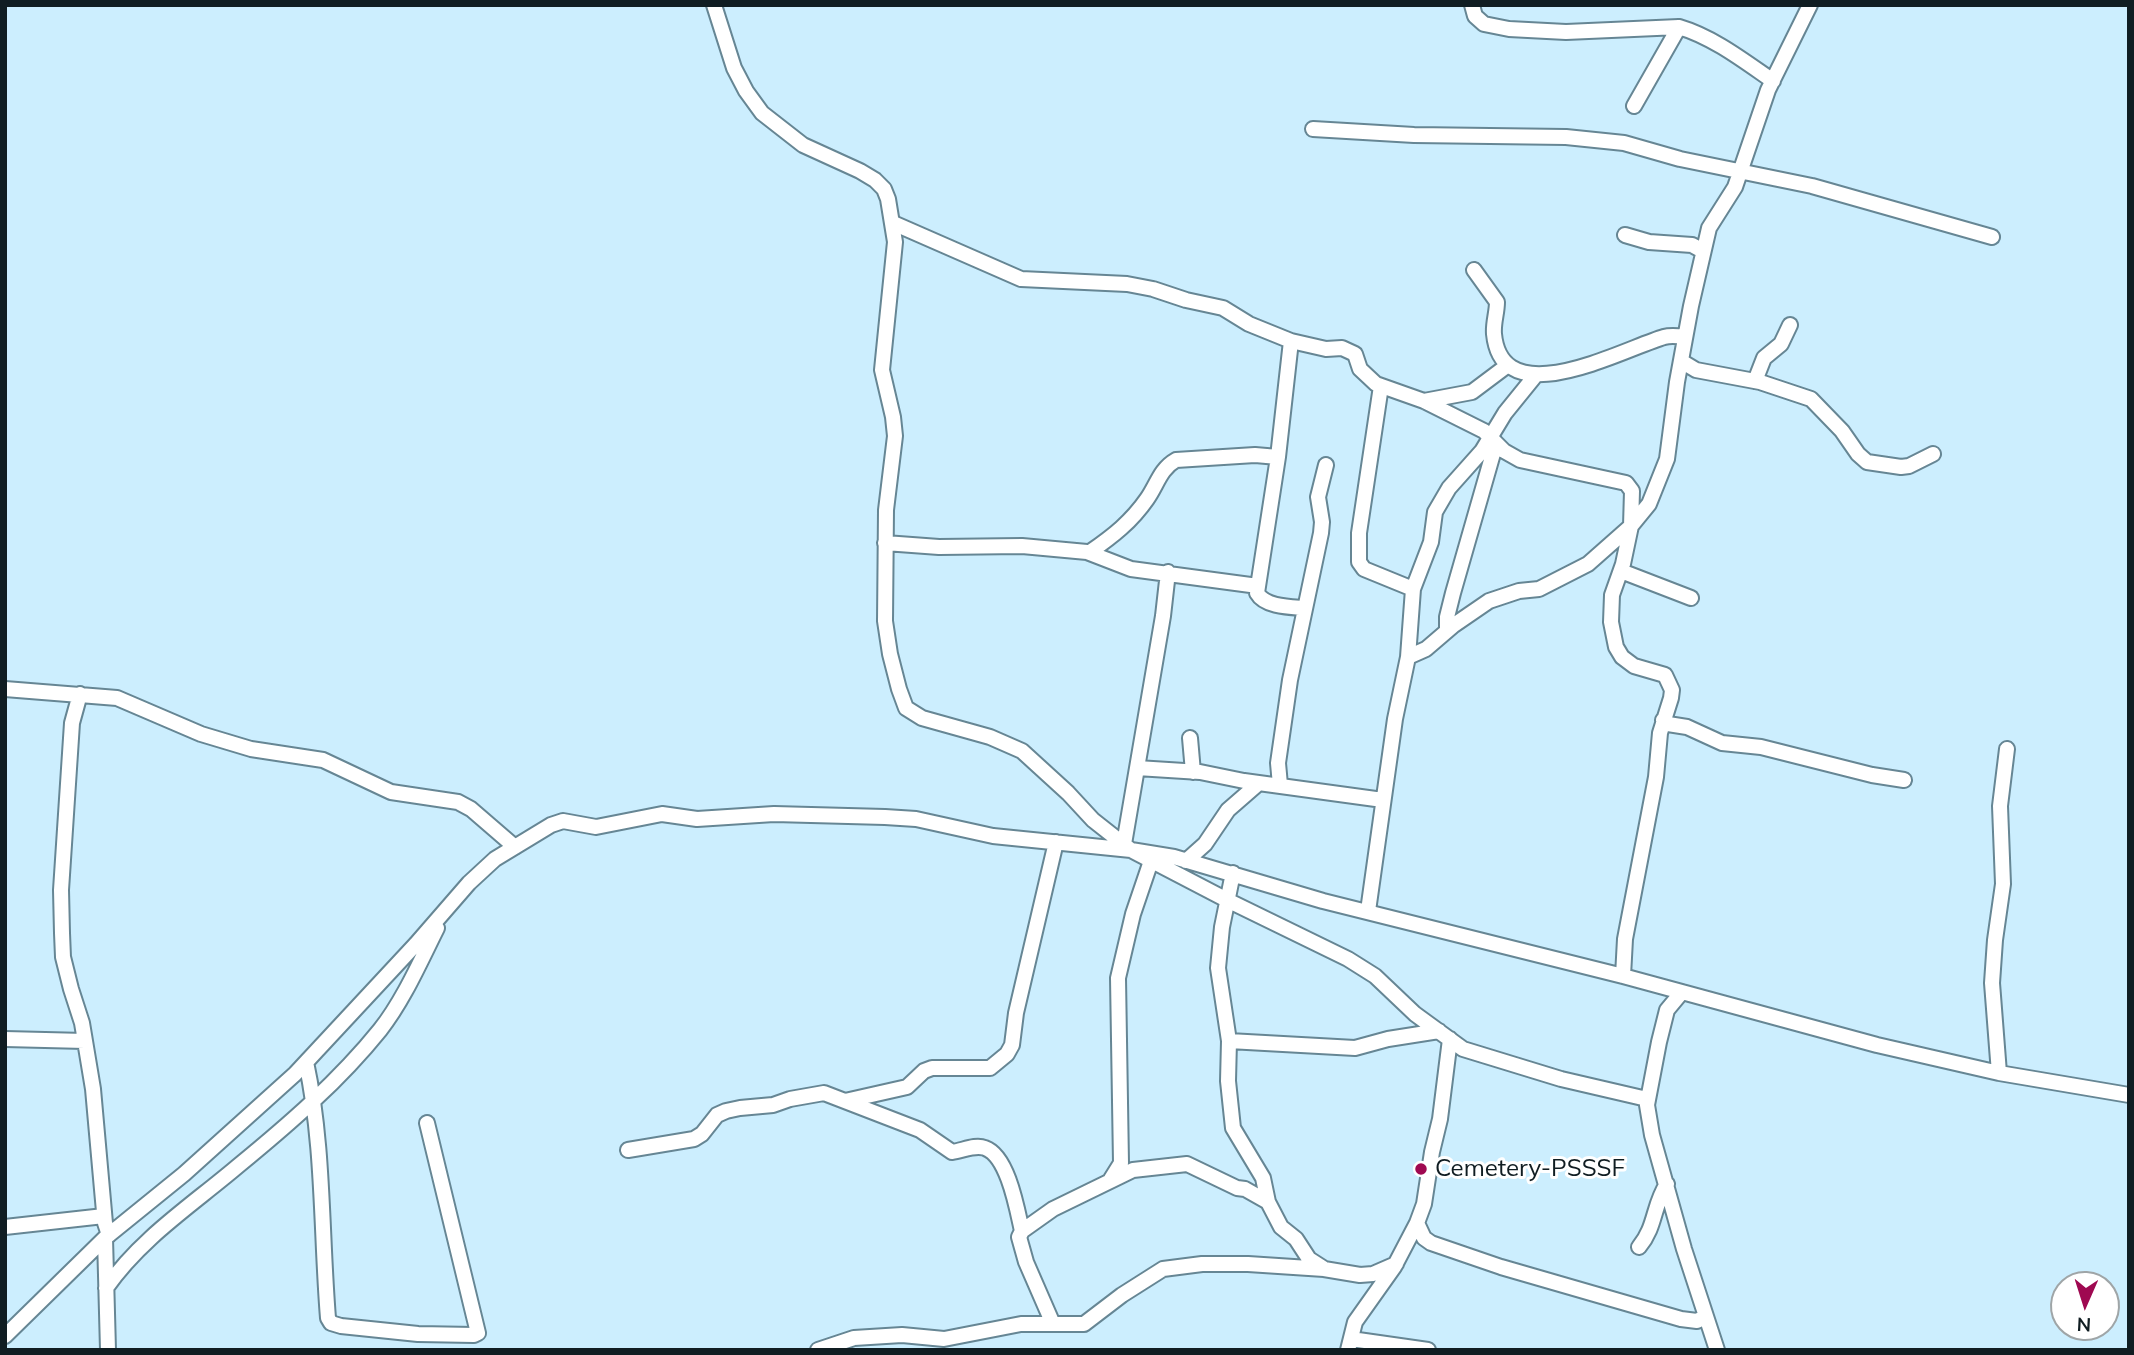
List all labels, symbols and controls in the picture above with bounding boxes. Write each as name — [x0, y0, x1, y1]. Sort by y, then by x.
place label: Cemetery-PSSSF — [1435, 1155, 1625, 1183]
marker: Cemetery-PSSSF — [1413, 1161, 1429, 1177]
north arrow — [2050, 1271, 2120, 1341]
text: N — [2076, 1313, 2092, 1337]

